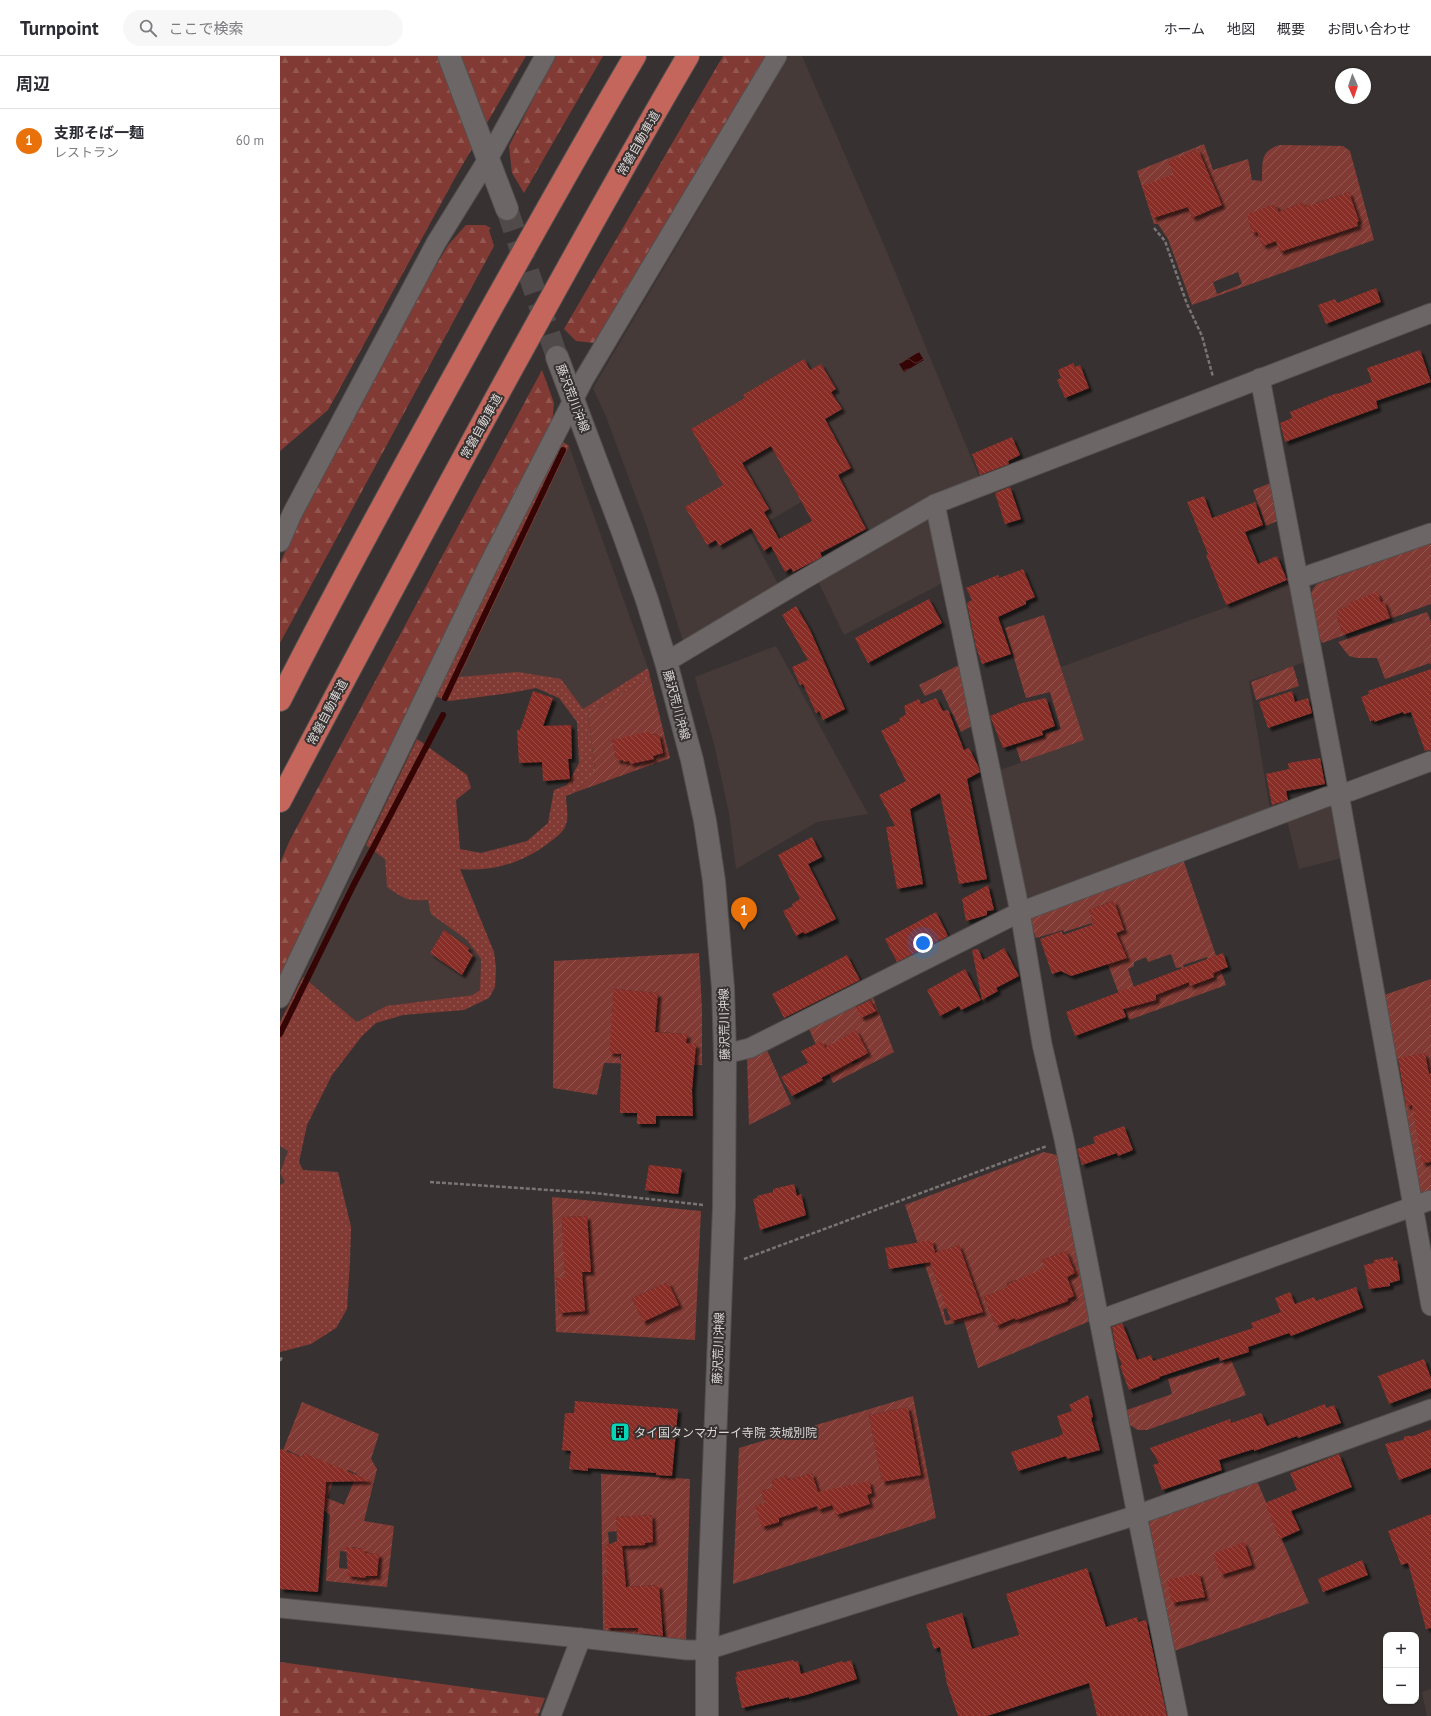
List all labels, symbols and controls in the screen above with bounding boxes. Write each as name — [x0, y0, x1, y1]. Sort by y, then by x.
search box — [123, 10, 403, 46]
text: Turnpoint — [20, 16, 99, 40]
icon: search — [137, 17, 159, 39]
text: ここで検索 — [169, 19, 244, 38]
text: ホーム — [1163, 20, 1205, 38]
text: 地図 — [1227, 20, 1255, 38]
text: 概要 — [1277, 20, 1305, 38]
text: お問い合わせ — [1327, 20, 1411, 38]
north arrow — [1335, 68, 1371, 104]
text: 周辺 — [16, 73, 50, 95]
street label: 常磐自動車道 — [614, 108, 662, 178]
text: 支那そば一麺 — [54, 123, 144, 142]
text: 1 — [25, 132, 33, 149]
text: 60 m — [236, 132, 264, 149]
text: レストラン — [54, 144, 119, 161]
street label: 藤沢荒川沖線 — [553, 362, 593, 434]
street label: 常磐自動車道 — [457, 391, 505, 461]
street label: 藤沢荒川沖線 — [660, 668, 694, 742]
street label: 常磐自動車道 — [303, 677, 351, 747]
pin: 1 — [731, 897, 757, 930]
your location — [913, 933, 933, 953]
street label: 藤沢荒川沖線 — [716, 988, 732, 1060]
street label: 藤沢荒川沖線 — [709, 1312, 727, 1384]
building icon: タイ国タンマガーイ寺院 茨城別院 — [609, 1421, 631, 1443]
place label: タイ国タンマガーイ寺院 茨城別院 — [634, 1425, 817, 1440]
map controls — [1383, 1632, 1419, 1704]
button: + — [1383, 1632, 1419, 1668]
button: − — [1383, 1668, 1419, 1704]

